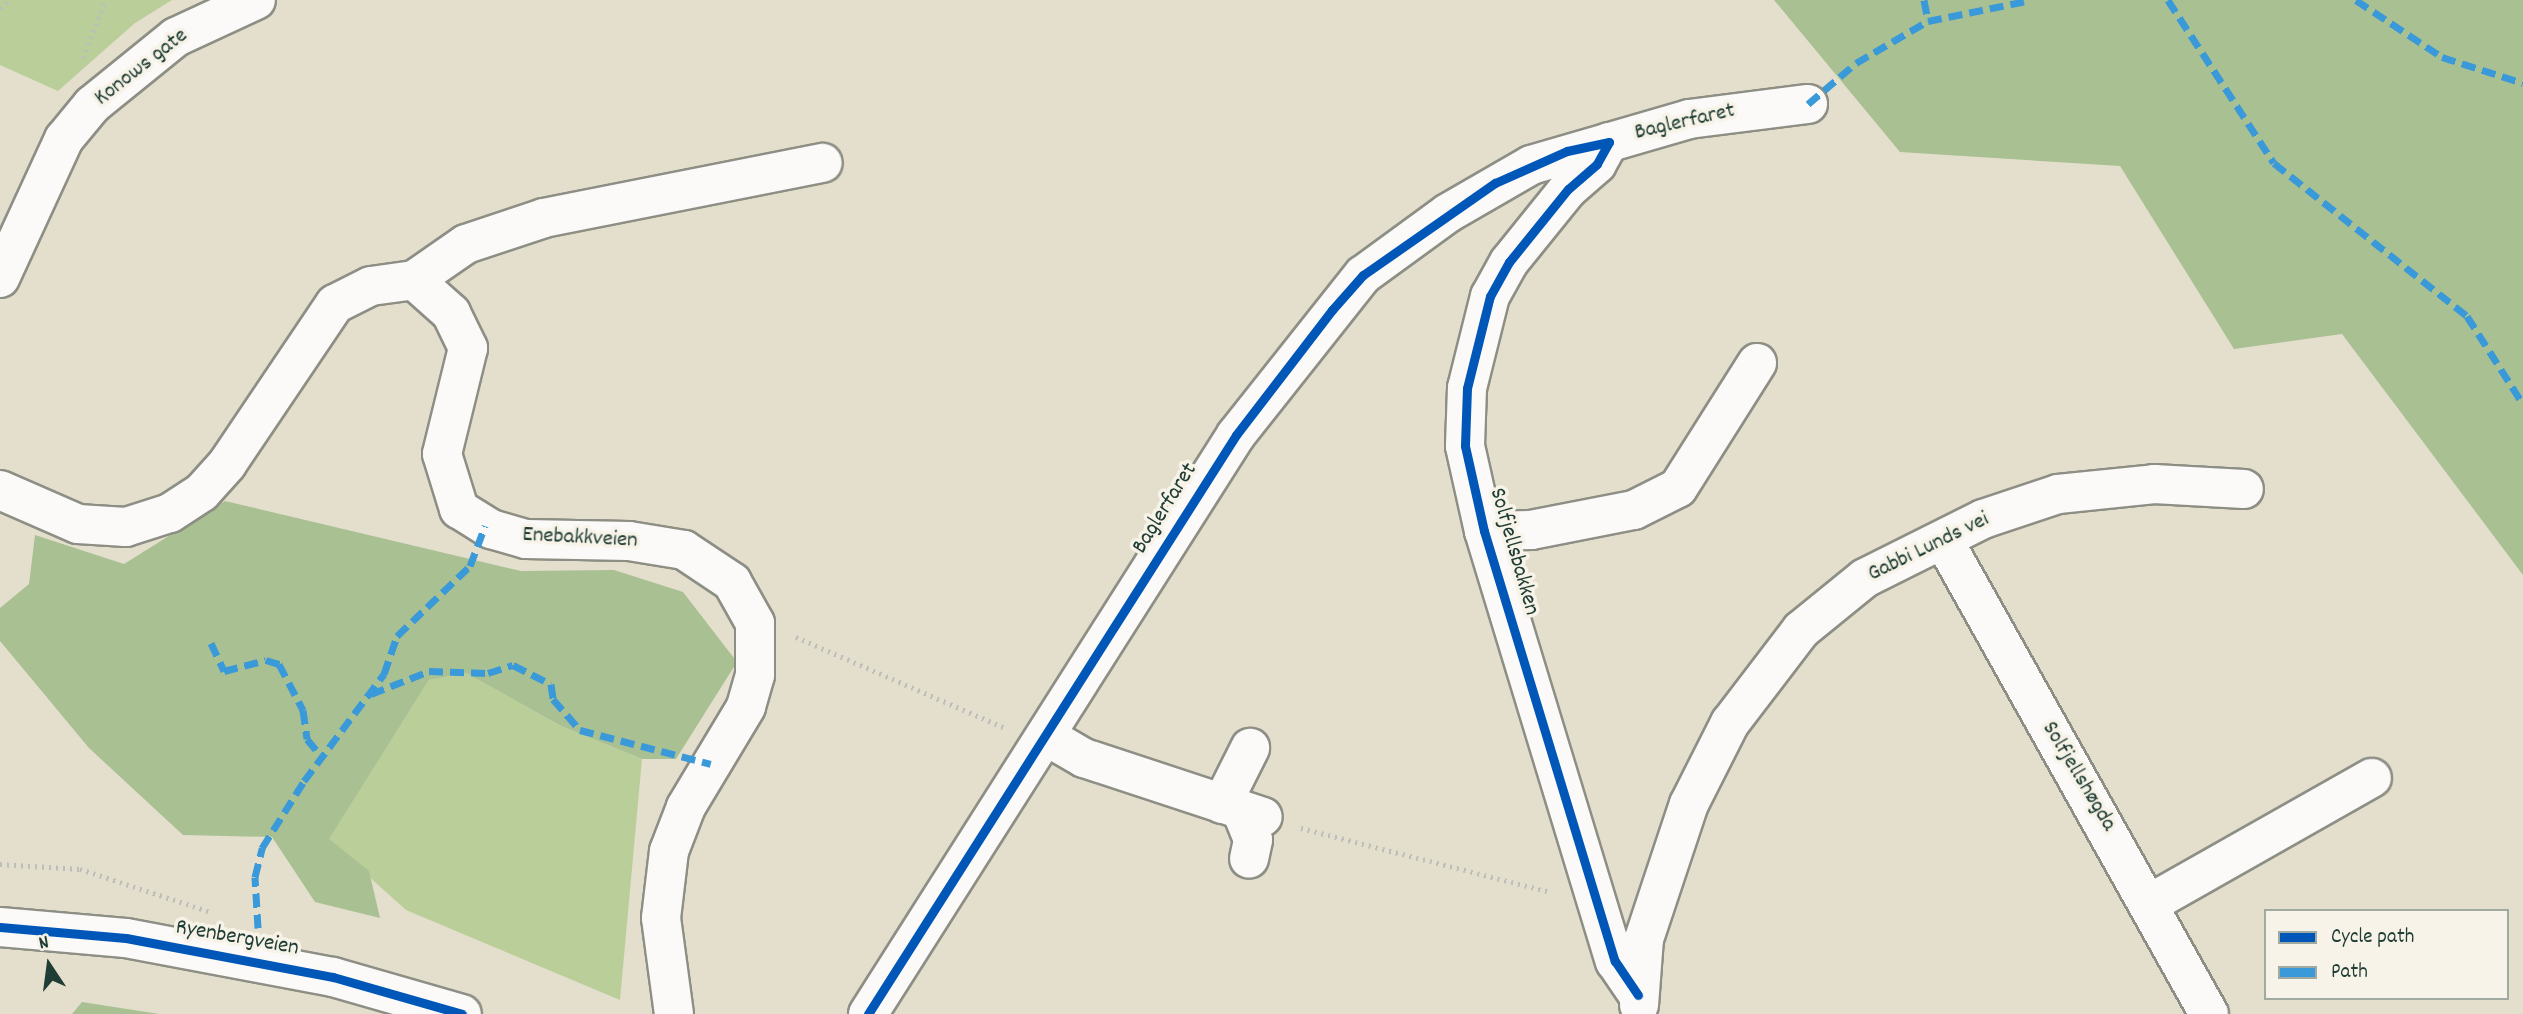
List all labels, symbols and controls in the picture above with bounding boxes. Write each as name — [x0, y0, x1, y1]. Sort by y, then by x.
street label: Konows gate — [90, 23, 194, 113]
street label: Baglerfaret — [1632, 98, 1738, 148]
street label: Baglerfaret — [1127, 458, 1205, 560]
street label: Solfjellsbakken — [1482, 485, 1544, 619]
street label: Gabbi Lunds vei — [1864, 507, 1994, 589]
street label: Enebakkveien — [522, 522, 638, 556]
street label: Solfjellshøgda — [2034, 717, 2122, 837]
legend — [2264, 909, 2509, 1000]
street label: Ryenbergveien — [173, 915, 301, 963]
text: Cycle path — [2331, 923, 2414, 953]
north arrow — [14, 930, 84, 1000]
text: N — [37, 930, 52, 958]
text: Path — [2331, 958, 2368, 988]

